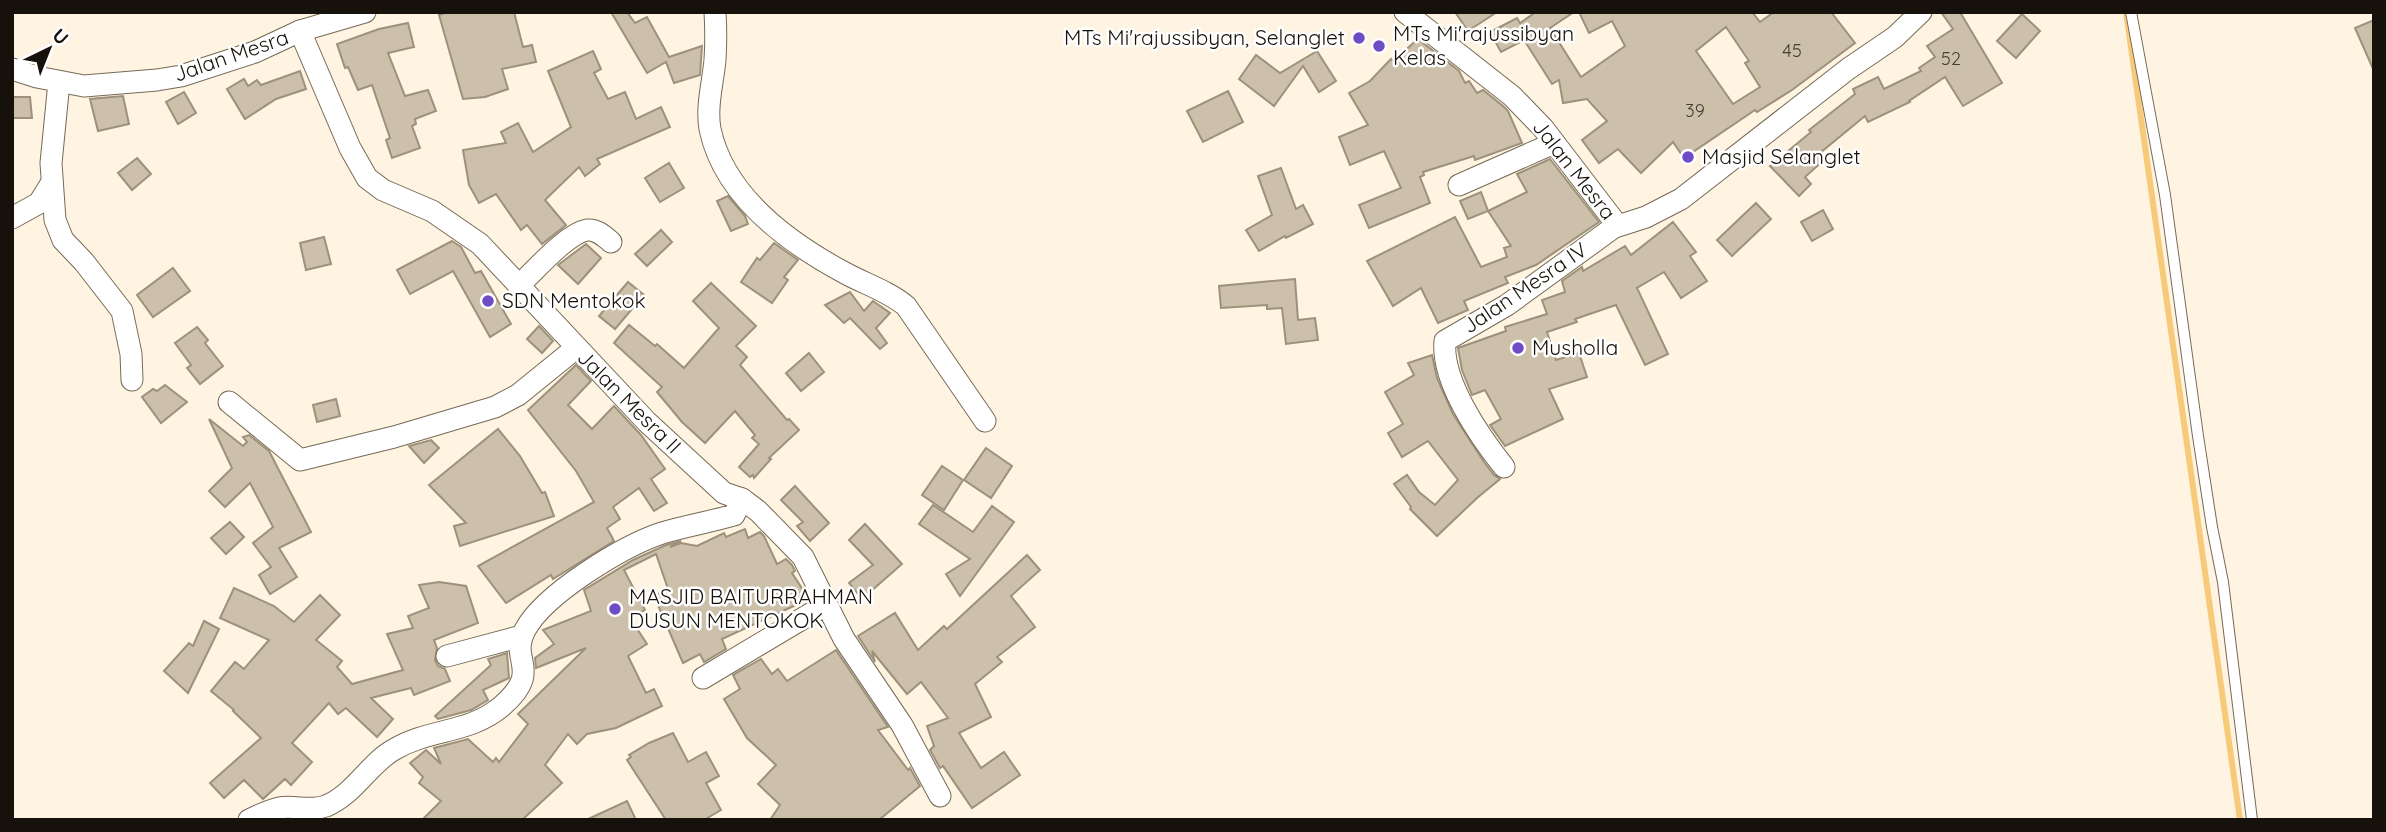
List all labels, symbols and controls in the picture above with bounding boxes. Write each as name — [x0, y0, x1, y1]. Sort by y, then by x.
north arrow — [14, 14, 84, 84]
place label: MTs Mi'rajussibyan Kelas — [1393, 20, 1574, 70]
text: U — [48, 23, 74, 50]
street label: Jalan Mesra — [170, 23, 292, 87]
place label: MTs Mi'rajussibyan, Selanglet — [1064, 24, 1345, 50]
marker: MTs Mi'rajussibyan, Selanglet — [1351, 30, 1367, 46]
marker: MTs Mi'rajussibyan Kelas — [1371, 38, 1387, 54]
house number: 45 — [1782, 39, 1802, 62]
house number: 52 — [1941, 47, 1961, 70]
house number: 39 — [1685, 99, 1705, 122]
street label: Jalan Mesra — [1528, 114, 1622, 225]
place label: Masjid Selanglet — [1702, 143, 1861, 169]
marker: Masjid Selanglet — [1680, 149, 1696, 165]
street label: Jalan Mesra IV — [1457, 236, 1592, 338]
place label: SDN Mentokok — [502, 287, 646, 313]
marker: SDN Mentokok — [480, 293, 496, 309]
place label: Musholla — [1532, 334, 1618, 360]
marker: Musholla — [1510, 340, 1526, 356]
street label: Jalan Mesra II — [572, 344, 687, 459]
place label: MASJID BAITURRAHMAN DUSUN MENTOKOK — [629, 583, 873, 633]
marker: MASJID BAITURRAHMAN DUSUN MENTOKOK — [607, 601, 623, 617]

